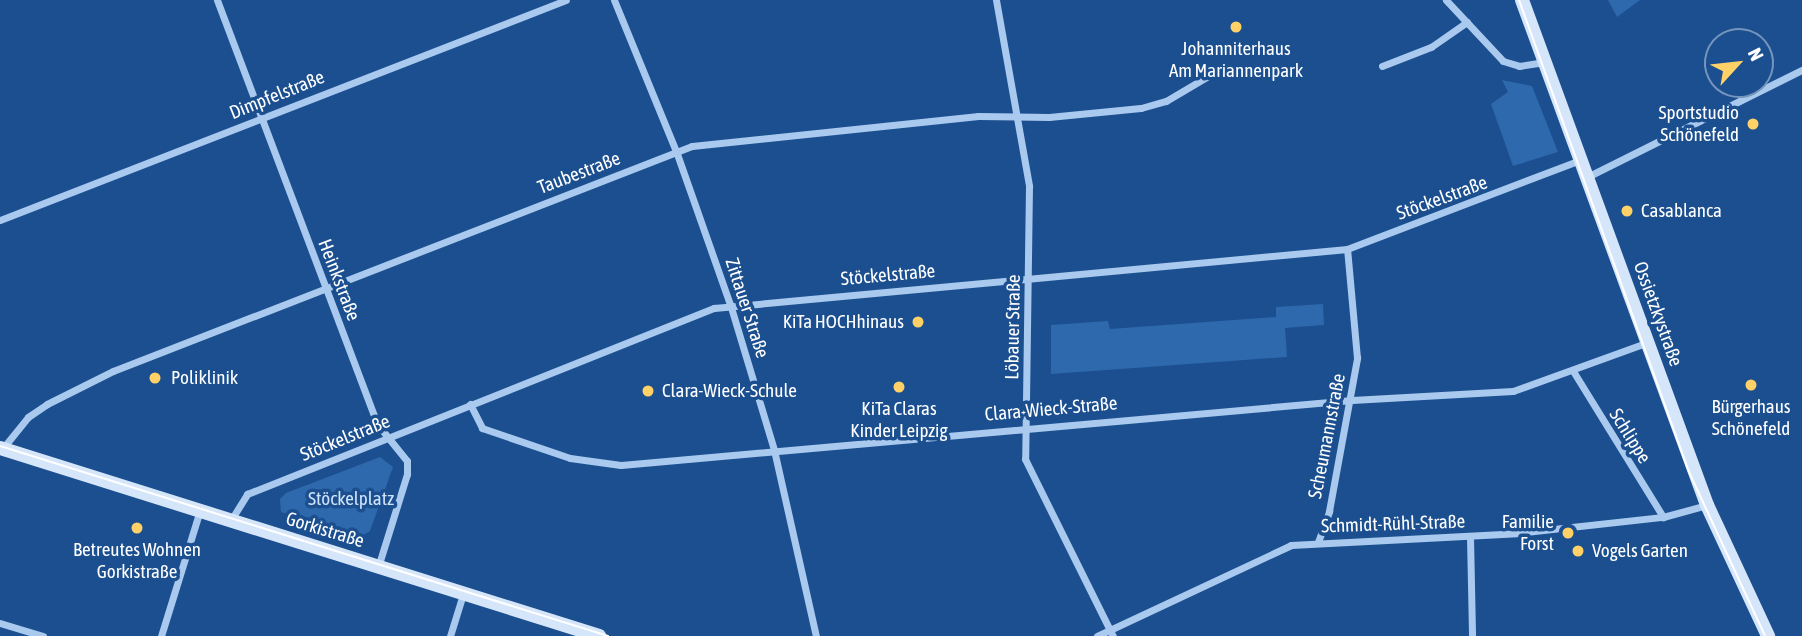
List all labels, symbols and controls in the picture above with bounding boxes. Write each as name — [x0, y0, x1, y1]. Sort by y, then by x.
marker: Johanniterhaus Am Mariannenpark — [1228, 19, 1244, 35]
north arrow — [1704, 28, 1774, 98]
place label: Johanniterhaus Am Mariannenpark — [1169, 38, 1303, 82]
text: N — [1744, 44, 1768, 64]
street label: Dimpfelstraße — [226, 66, 328, 124]
place label: Sportstudio Schönefeld — [1659, 102, 1739, 146]
marker: Sportstudio Schönefeld — [1745, 116, 1761, 132]
street label: Taubestraße — [535, 147, 623, 199]
street label: Stöckelstraße — [1394, 171, 1490, 225]
place label: Casablanca — [1641, 200, 1722, 222]
marker: Casablanca — [1619, 203, 1635, 219]
street label: Heinkstraße — [313, 236, 365, 324]
street label: Zittauer Straße — [720, 255, 774, 361]
street label: Ossietzkystraße — [1629, 259, 1687, 369]
street label: Stöckelstraße — [840, 260, 936, 290]
street label: Löbauer Straße — [1001, 274, 1025, 380]
place label: KiTa HOCHhinaus — [783, 311, 904, 333]
marker: KiTa HOCHhinaus — [910, 314, 926, 330]
place label: Poliklinik — [171, 367, 238, 389]
marker: Poliklinik — [145, 368, 165, 388]
street label: Scheumannstraße — [1304, 372, 1350, 500]
marker: Bürgerhaus Schönefeld — [1743, 377, 1759, 393]
marker: KiTa Claras Kinder Leipzig — [891, 379, 907, 395]
place label: Clara-Wieck-Schule — [662, 380, 797, 402]
marker: Clara-Wieck-Schule — [640, 383, 656, 399]
street label: Clara-Wieck-Straße — [984, 392, 1118, 426]
place label: Bürgerhaus Schönefeld — [1711, 396, 1791, 440]
place label: KiTa Claras Kinder Leipzig — [850, 398, 948, 442]
street label: Schlippe — [1604, 404, 1656, 468]
street label: Stöckelstraße — [297, 410, 393, 466]
park label: Stöckelplatz — [308, 488, 394, 510]
street label: Gorkistraße — [283, 507, 367, 553]
street label: Schmidt-Rühl-Straße — [1321, 510, 1465, 538]
place label: Familie Forst — [1502, 511, 1554, 555]
marker: Betreutes Wohnen Gorkistraße — [129, 520, 145, 536]
marker: Familie Forst — [1560, 525, 1576, 541]
place label: Betreutes Wohnen Gorkistraße — [73, 539, 201, 583]
place label: Vogels Garten — [1592, 540, 1688, 562]
marker: Vogels Garten — [1570, 543, 1586, 559]

